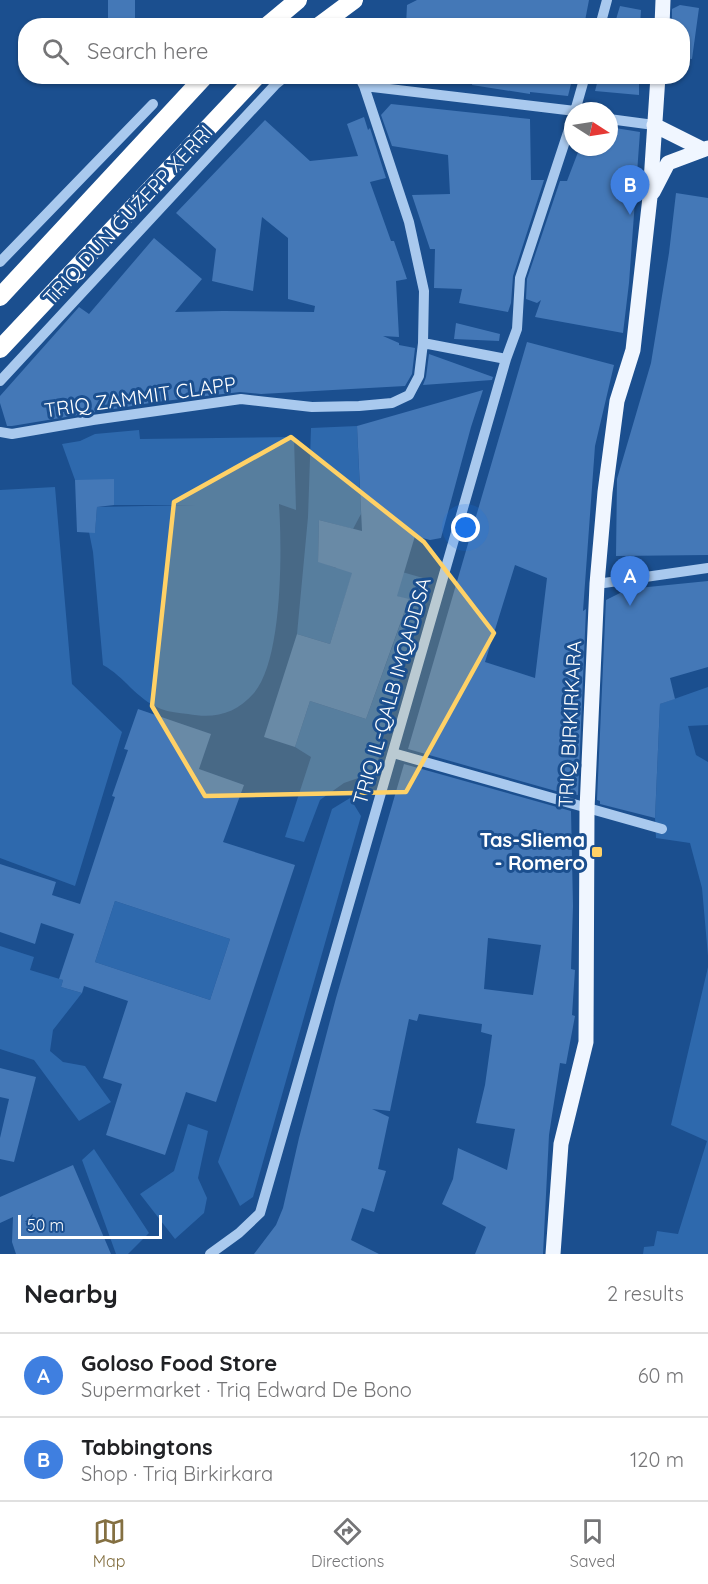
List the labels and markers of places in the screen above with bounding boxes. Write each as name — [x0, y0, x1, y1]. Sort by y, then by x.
pin: B — [610, 166, 650, 215]
pin: A — [610, 556, 650, 606]
place label: Tas-Sliema - Romero — [480, 827, 585, 875]
marker: Tas-Sliema - Romero — [590, 845, 604, 859]

